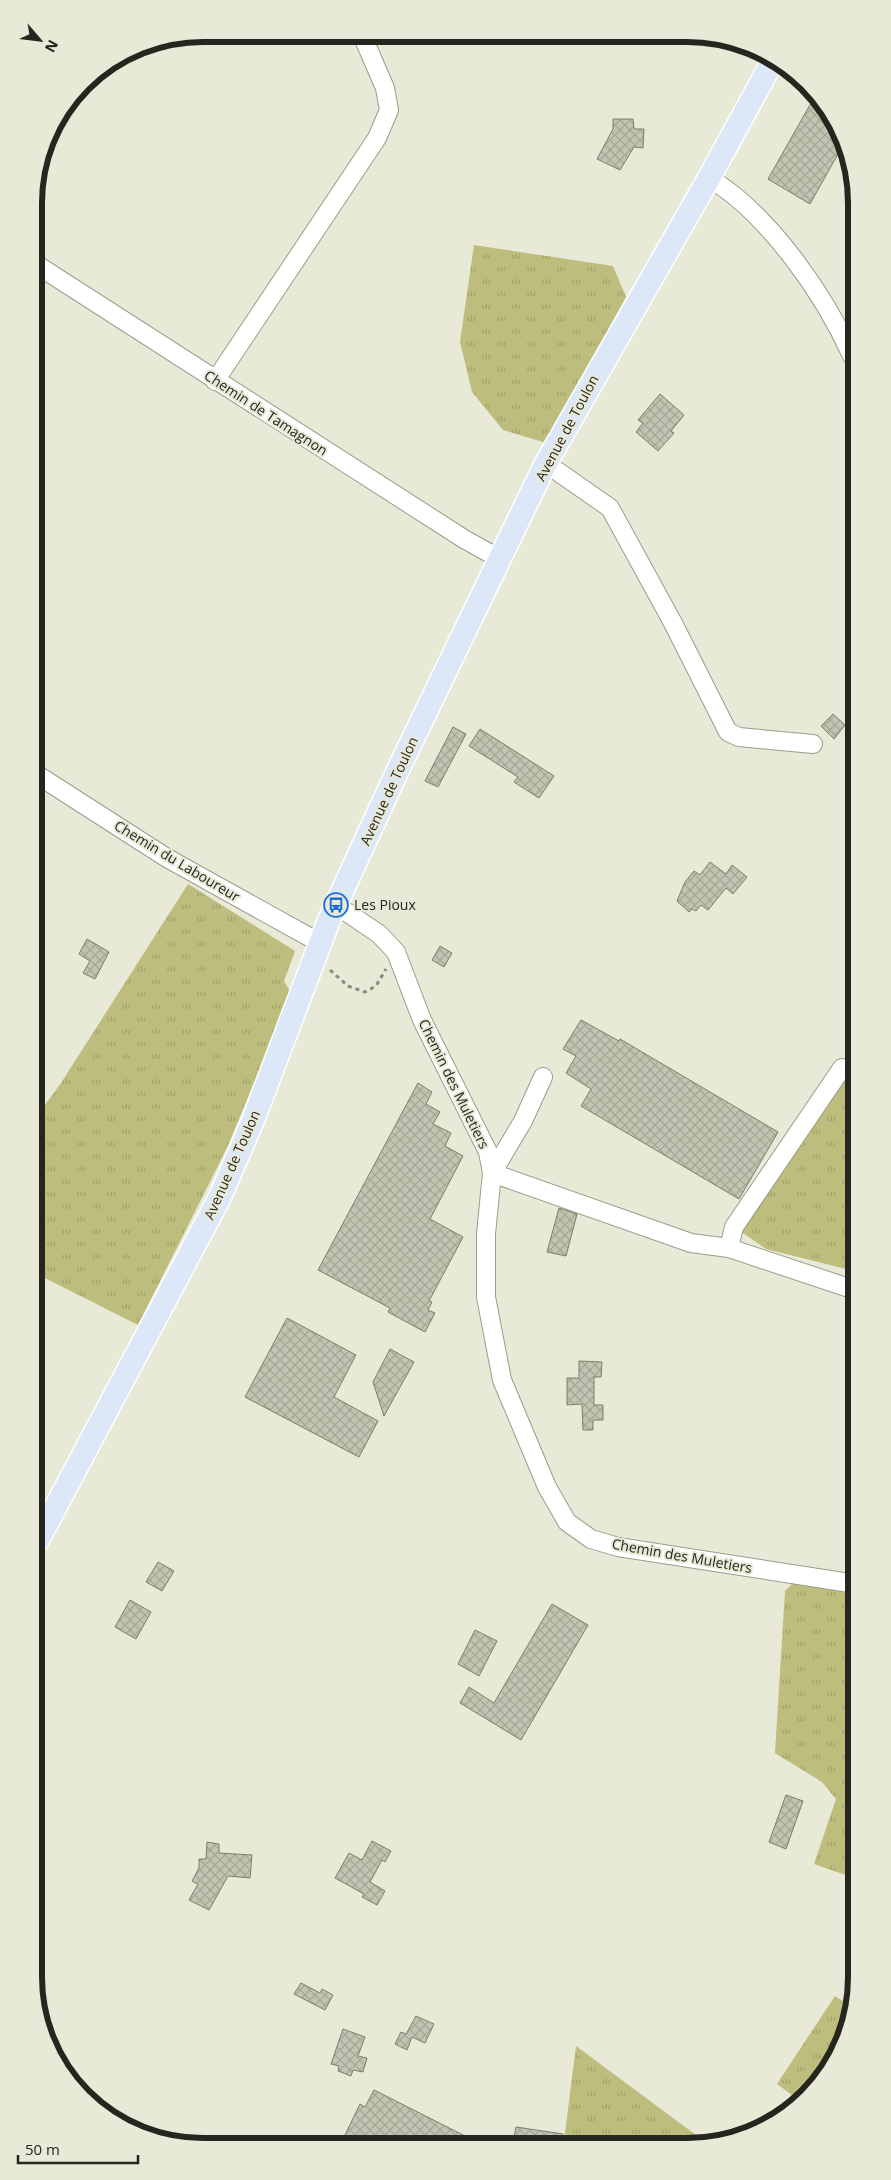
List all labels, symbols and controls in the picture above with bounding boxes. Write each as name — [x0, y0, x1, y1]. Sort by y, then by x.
north arrow — [15, 15, 65, 65]
text: N — [41, 37, 63, 56]
street label: Chemin de Tamagnon — [201, 366, 332, 460]
street label: Avenue de Toulon — [531, 371, 603, 484]
street label: Avenue de Toulon — [355, 733, 422, 848]
street label: Chemin du Laboureur — [111, 816, 244, 906]
bus stop icon: Les Pioux — [323, 892, 349, 918]
place label: Les Pioux — [354, 895, 416, 914]
street label: Chemin des Muletiers — [415, 1016, 494, 1152]
street label: Avenue de Toulon — [199, 1107, 264, 1222]
street label: Chemin des Muletiers — [610, 1534, 754, 1577]
scale bar — [18, 2132, 138, 2164]
text: 50 m — [25, 2139, 60, 2159]

